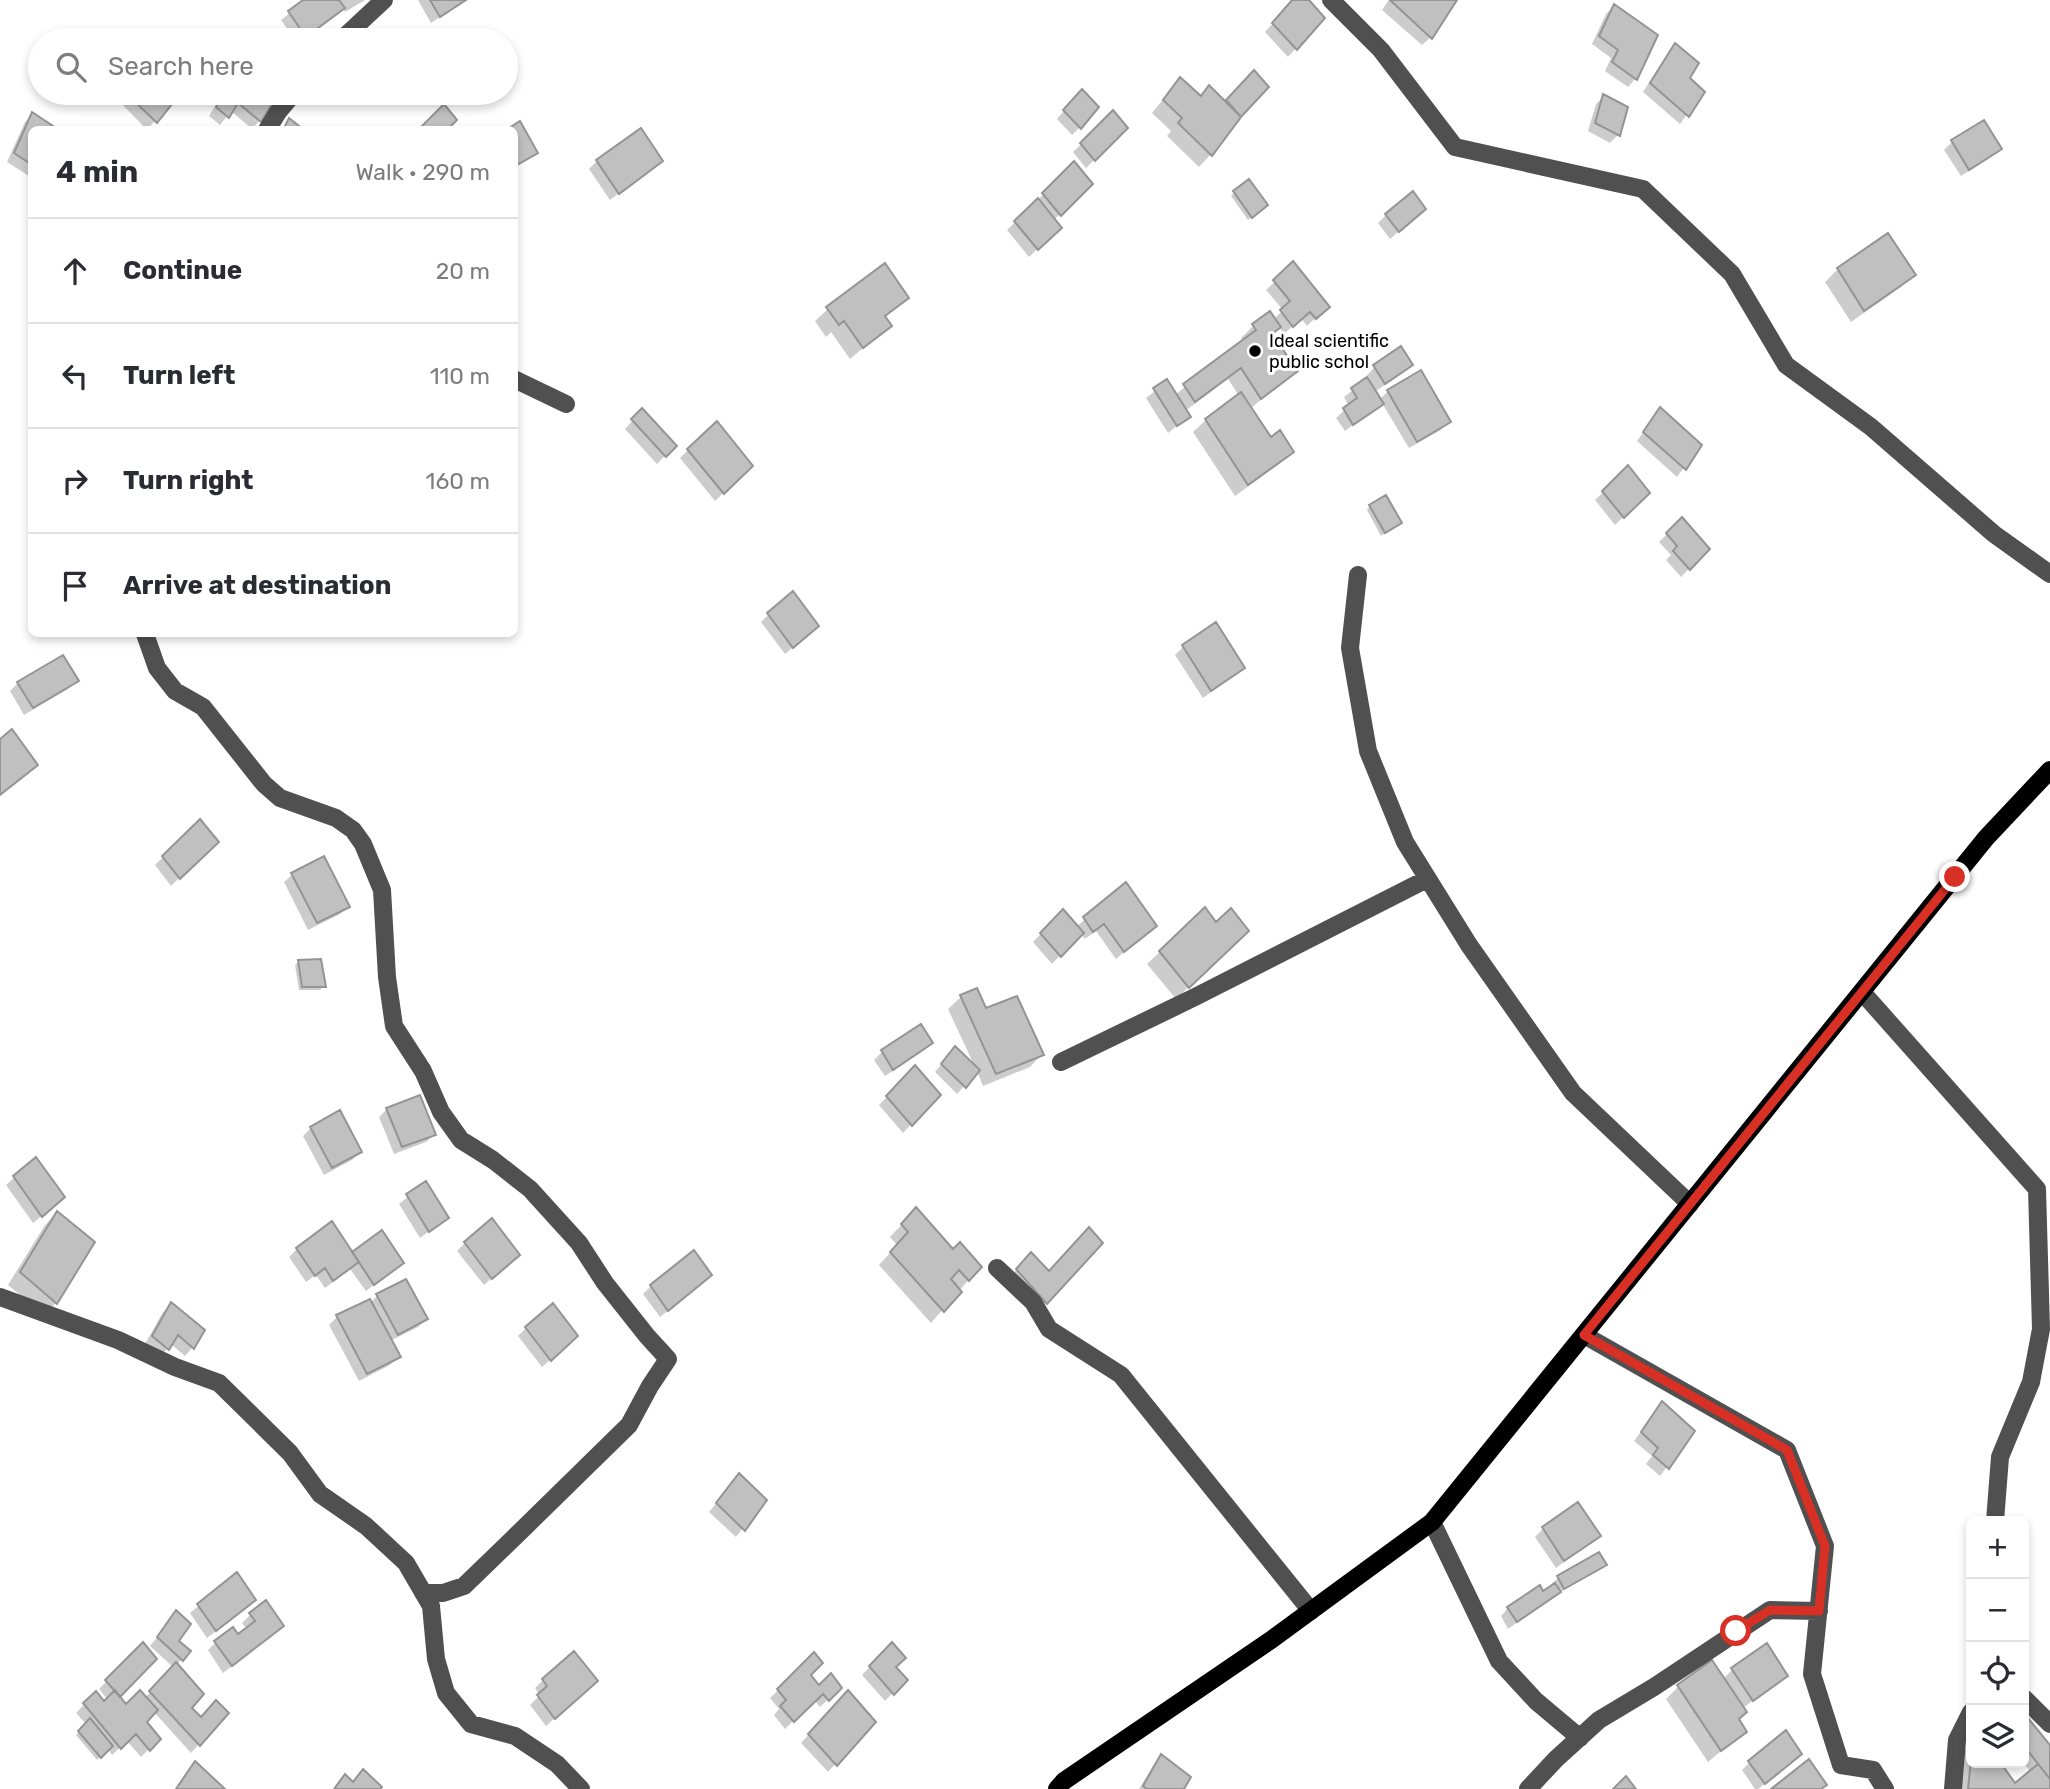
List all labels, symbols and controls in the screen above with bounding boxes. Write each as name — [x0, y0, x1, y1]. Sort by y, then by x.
search box — [28, 28, 518, 105]
icon: search — [52, 48, 90, 86]
text: Search here — [108, 51, 254, 82]
text: 4 min — [56, 154, 138, 190]
text: Walk · 290 m — [355, 158, 490, 186]
icon: ahead — [56, 252, 94, 290]
text: Continue — [123, 255, 242, 286]
text: 20 m — [436, 257, 490, 285]
place label: Ideal scientific public schol — [1269, 330, 1389, 373]
marker: Ideal scientific public schol — [1247, 343, 1263, 359]
icon: left — [56, 357, 94, 395]
text: Turn left — [123, 360, 235, 391]
text: 110 m — [430, 362, 490, 390]
icon: right — [56, 462, 94, 500]
text: Turn right — [123, 465, 253, 496]
text: 160 m — [426, 467, 490, 495]
icon: arrive — [56, 567, 94, 605]
text: Arrive at destination — [123, 570, 391, 601]
route end — [1939, 861, 1970, 892]
map controls — [1966, 1516, 2029, 1768]
button: + — [1966, 1516, 2029, 1579]
button: − — [1966, 1579, 2029, 1642]
route start — [1720, 1615, 1751, 1646]
button: locate — [1966, 1642, 2029, 1705]
button: layers — [1966, 1705, 2029, 1768]

